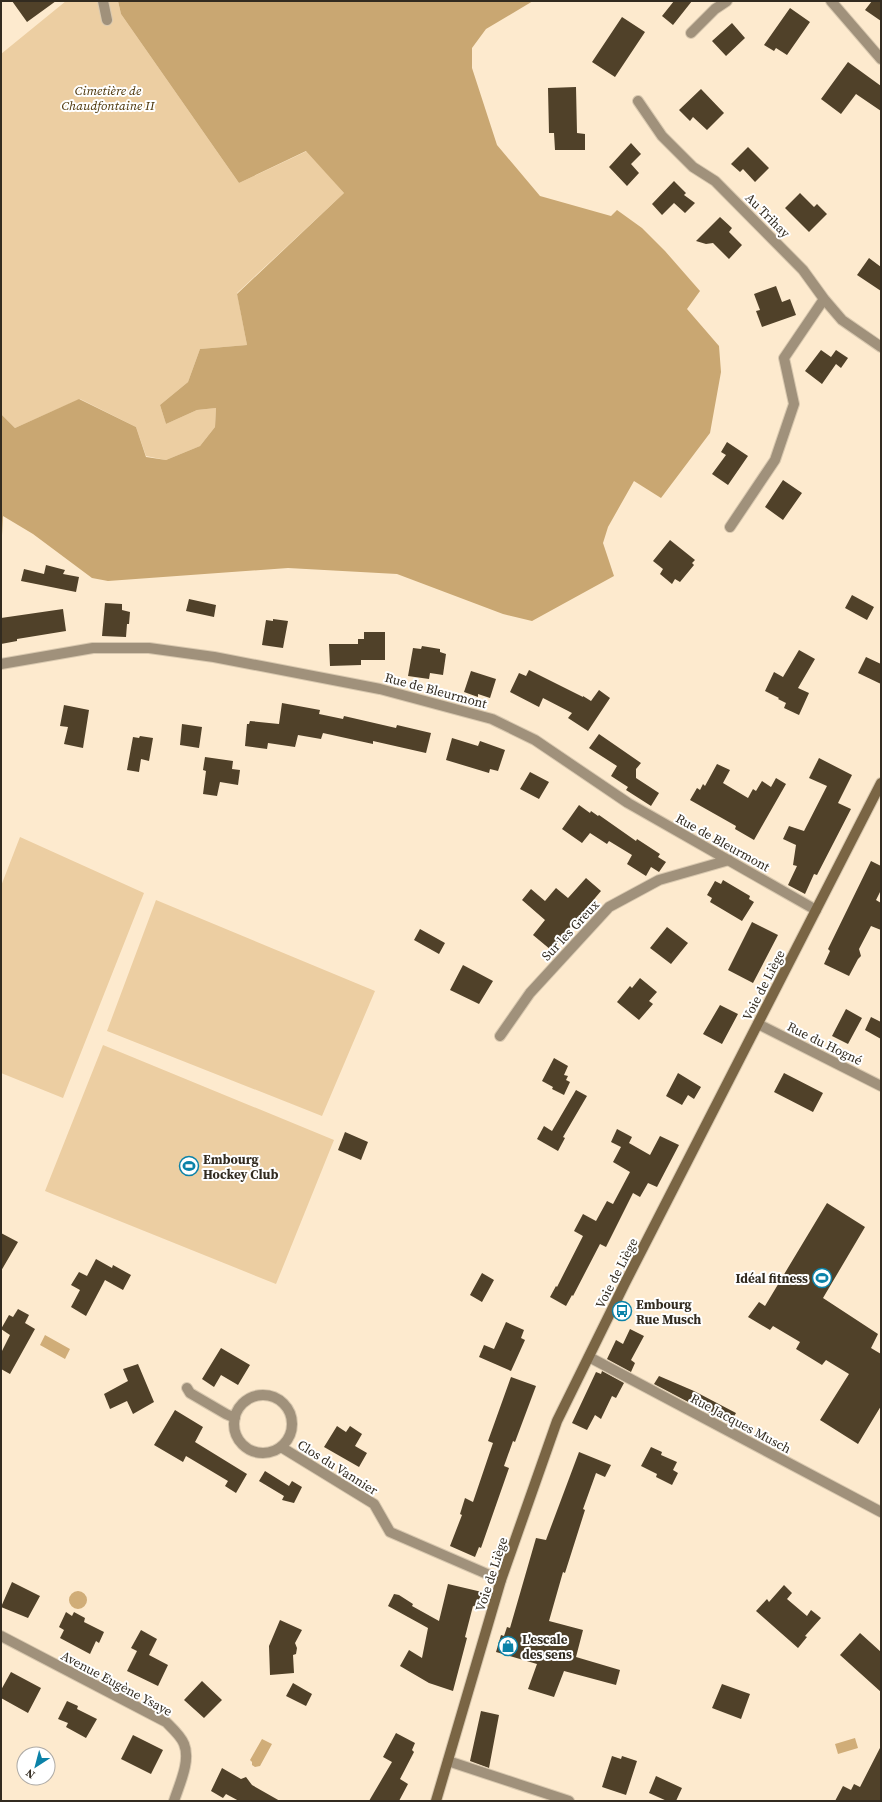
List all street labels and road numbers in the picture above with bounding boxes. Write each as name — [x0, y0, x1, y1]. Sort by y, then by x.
street label: Au Trihay — [742, 189, 794, 242]
street label: Rue de Bleurmont — [383, 669, 490, 712]
street label: Rue de Bleurmont — [673, 810, 773, 876]
street label: Sur les Greux — [538, 896, 603, 964]
street label: Voie de Liège — [738, 947, 789, 1023]
street label: Rue du Hogné — [784, 1018, 866, 1069]
street label: Voie de Liège — [591, 1235, 642, 1311]
street label: Rue Jacques Musch — [688, 1390, 794, 1457]
street label: Clos du Vannier — [294, 1436, 381, 1499]
street label: Voie de Liège — [471, 1535, 512, 1613]
street label: Avenue Eugène Ysaye — [58, 1647, 176, 1720]

